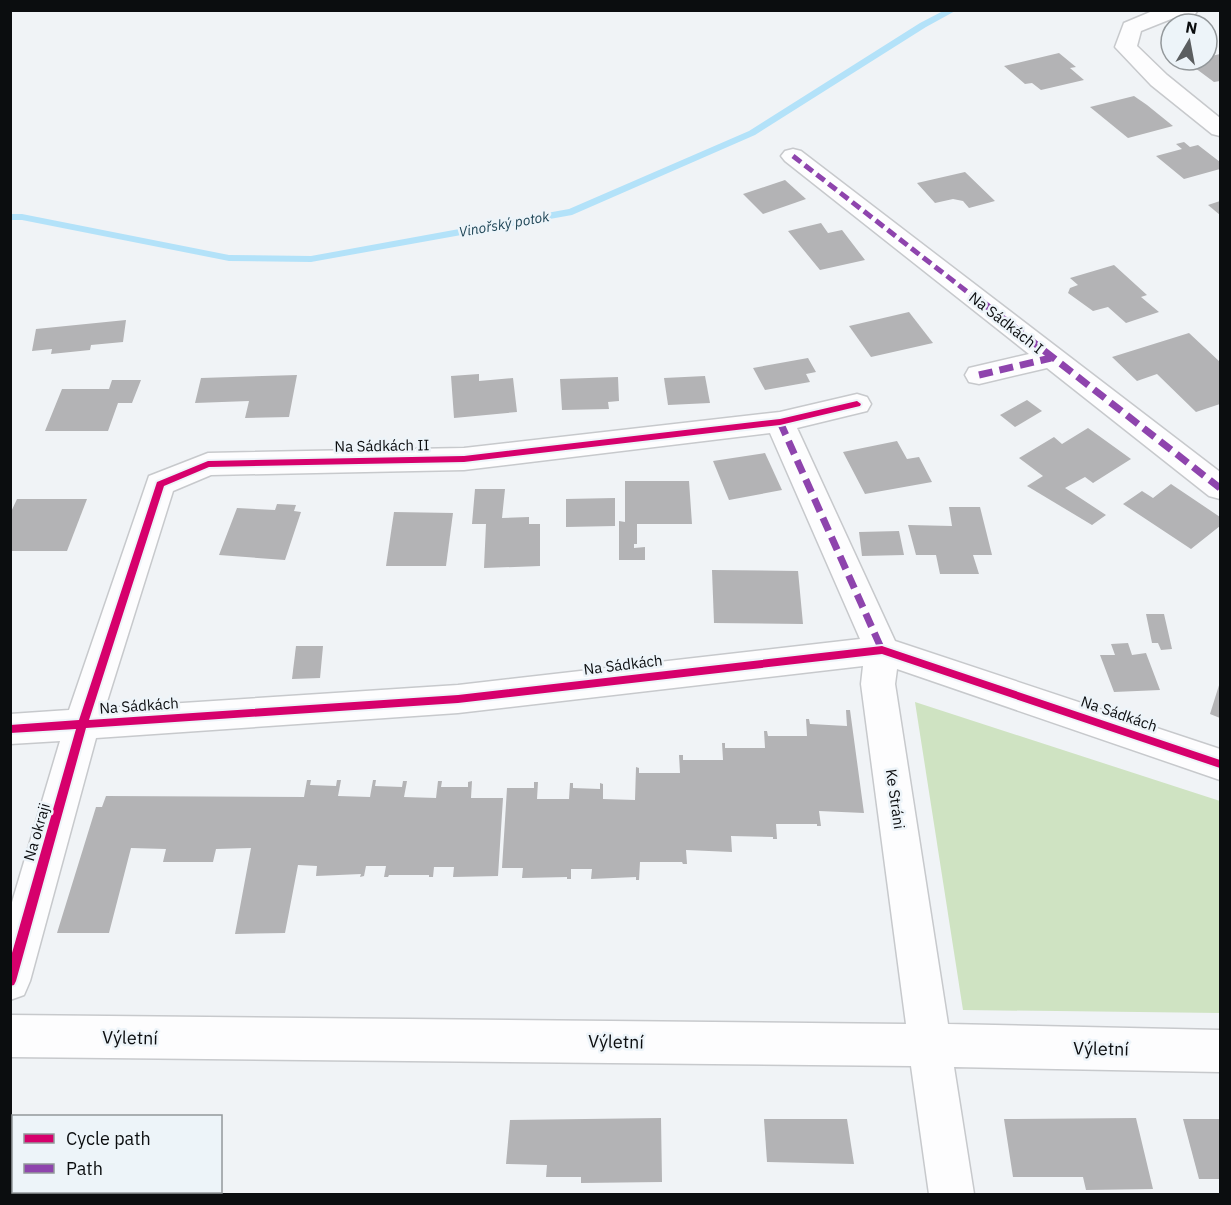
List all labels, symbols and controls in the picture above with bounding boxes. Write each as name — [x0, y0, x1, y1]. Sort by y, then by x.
north arrow — [1159, 12, 1219, 72]
text: N — [1184, 16, 1199, 38]
water label: Vinořský potok — [457, 207, 551, 241]
street label: Na Sádkách I — [965, 288, 1047, 357]
street label: Na Sádkách II — [334, 435, 430, 456]
street label: Na Sádkách — [582, 650, 664, 679]
street label: Na Sádkách — [1078, 692, 1160, 735]
street label: Na Sádkách — [99, 693, 179, 718]
street label: Ke Stráni — [882, 768, 909, 830]
street label: Na okraji — [19, 801, 54, 863]
street label: Výletní — [102, 1026, 158, 1049]
street label: Výletní — [588, 1030, 644, 1053]
street label: Výletní — [1073, 1037, 1129, 1060]
legend — [12, 1115, 222, 1193]
text: Cycle path — [66, 1127, 151, 1150]
text: Path — [66, 1157, 103, 1180]

